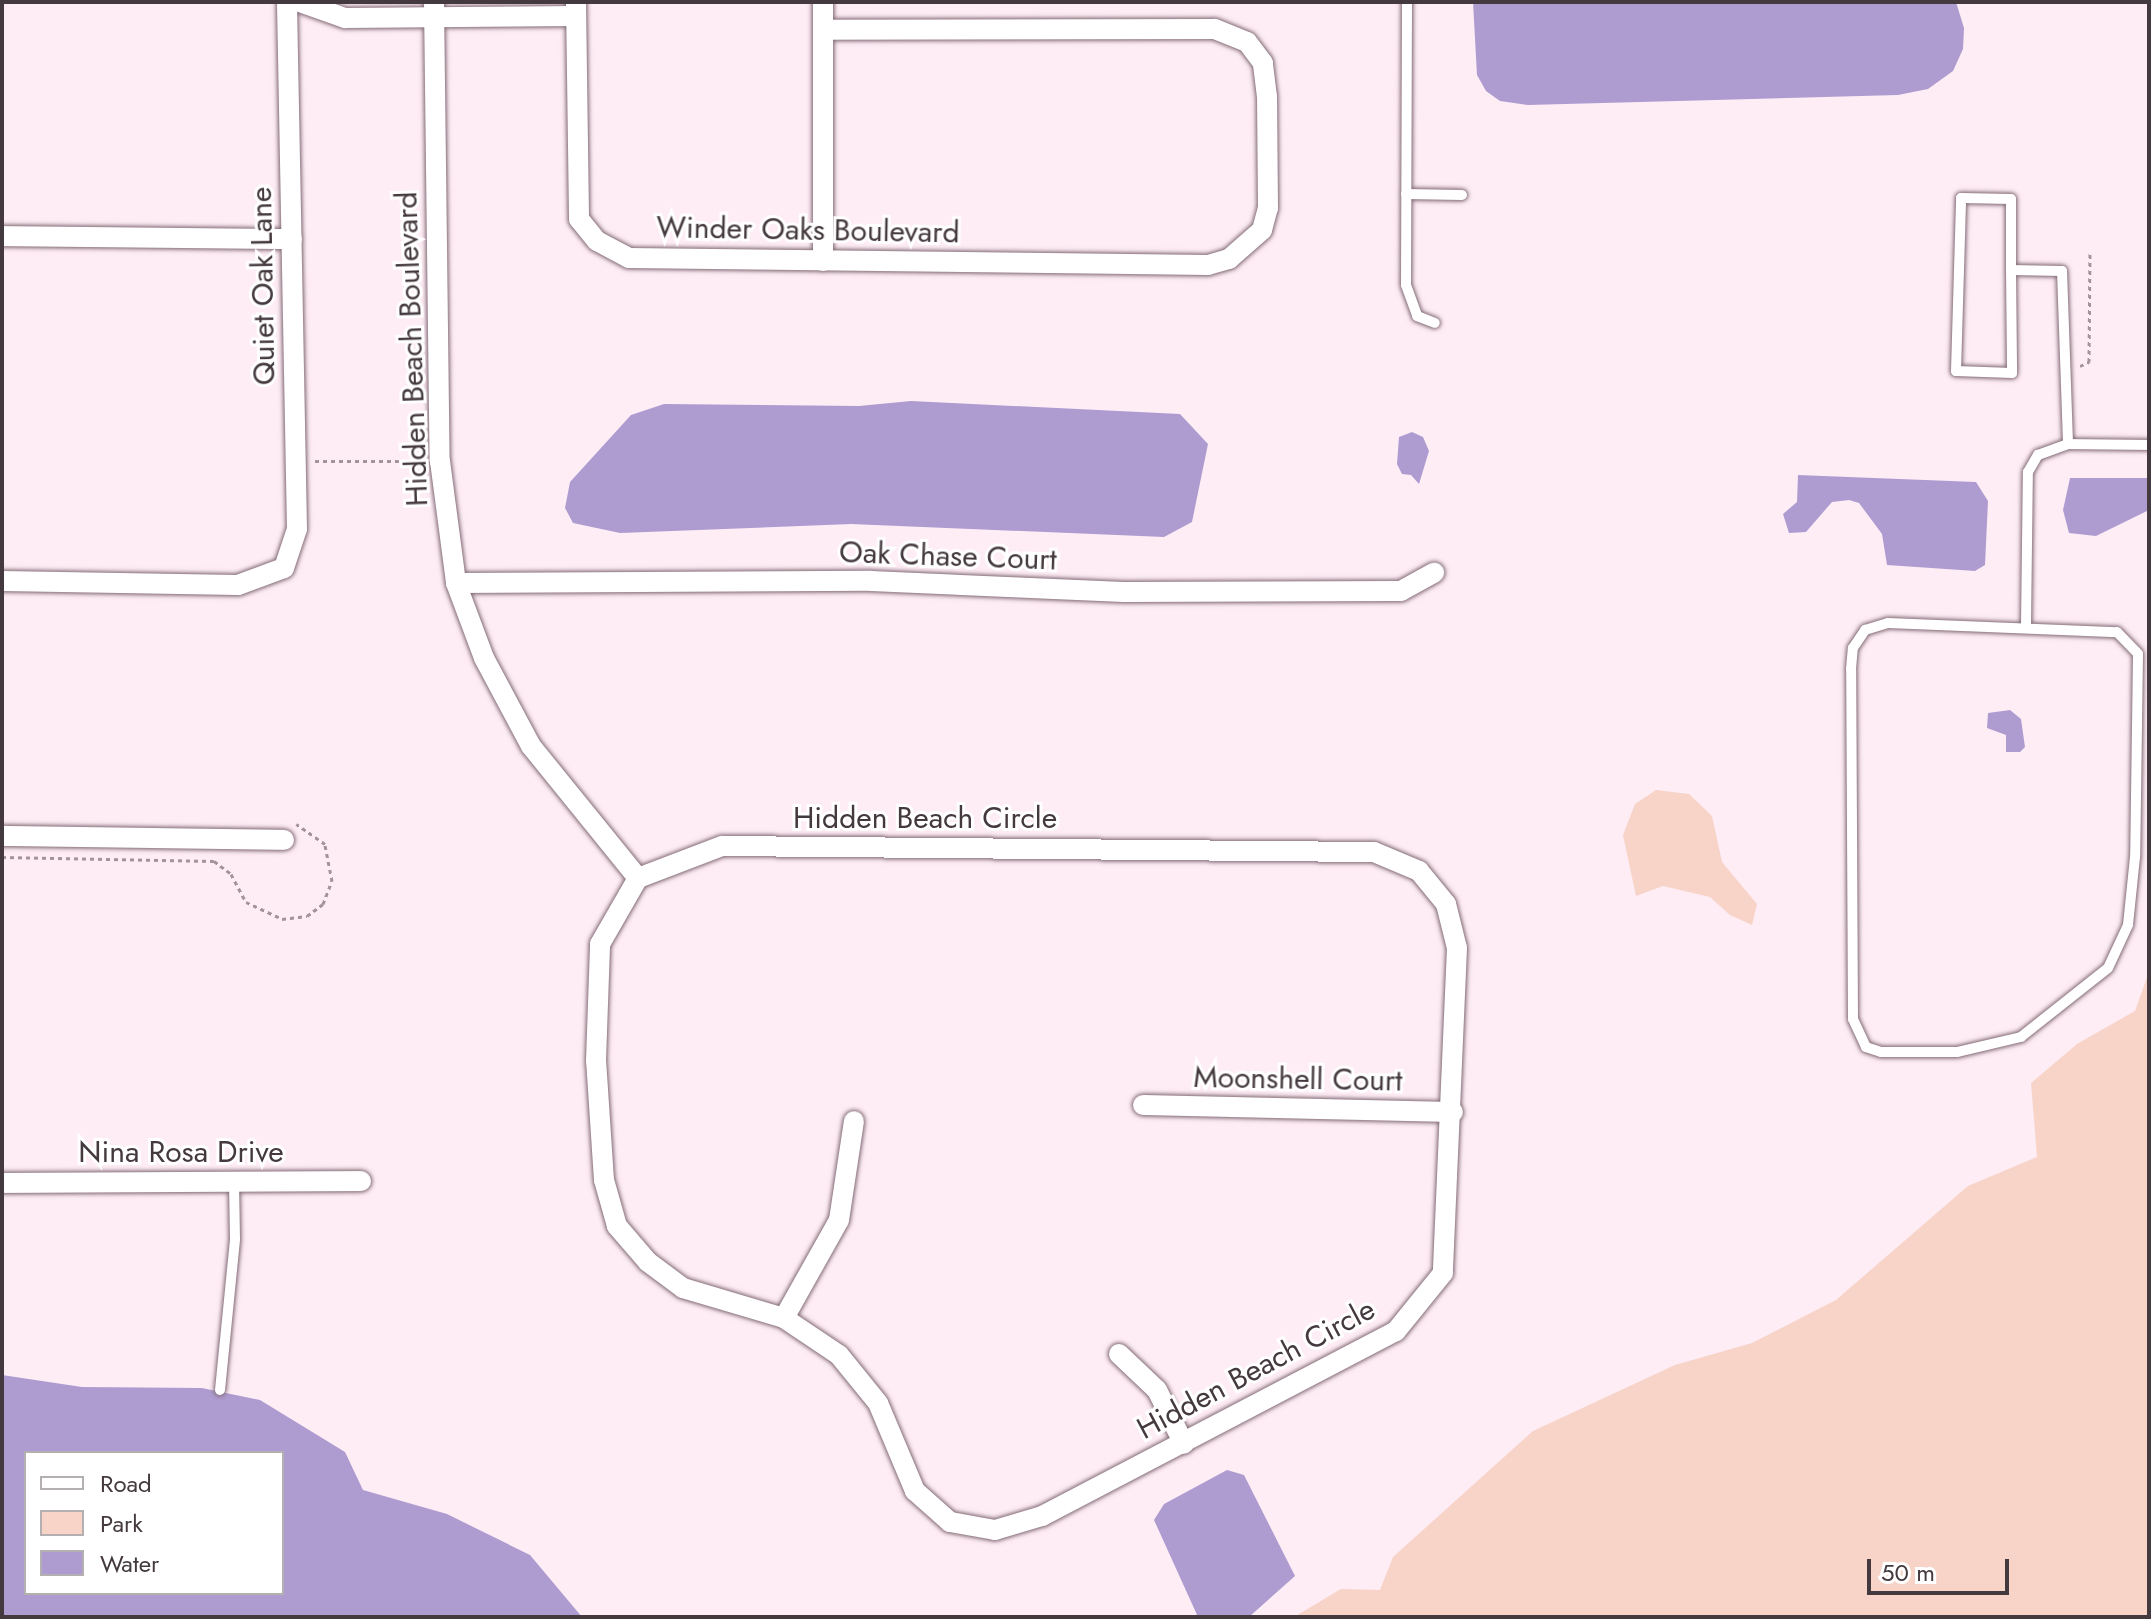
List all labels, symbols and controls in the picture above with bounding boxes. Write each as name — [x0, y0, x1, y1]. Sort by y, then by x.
street label: Quiet Oak Lane — [243, 187, 283, 385]
street label: Hidden Beach Boulevard — [389, 191, 435, 507]
street label: Winder Oaks Boulevard — [656, 209, 960, 251]
street label: Oak Chase Court — [839, 534, 1057, 578]
street label: Hidden Beach Circle — [793, 800, 1057, 836]
street label: Moonshell Court — [1193, 1059, 1403, 1099]
street label: Nina Rosa Drive — [78, 1134, 284, 1170]
street label: Hidden Beach Circle — [1131, 1291, 1381, 1447]
legend — [24, 1451, 284, 1595]
text: Road — [100, 1466, 152, 1501]
text: Park — [100, 1506, 143, 1541]
scale bar — [1871, 1543, 2013, 1593]
text: Water — [100, 1546, 159, 1581]
text: 50 m — [1881, 1555, 1935, 1590]

